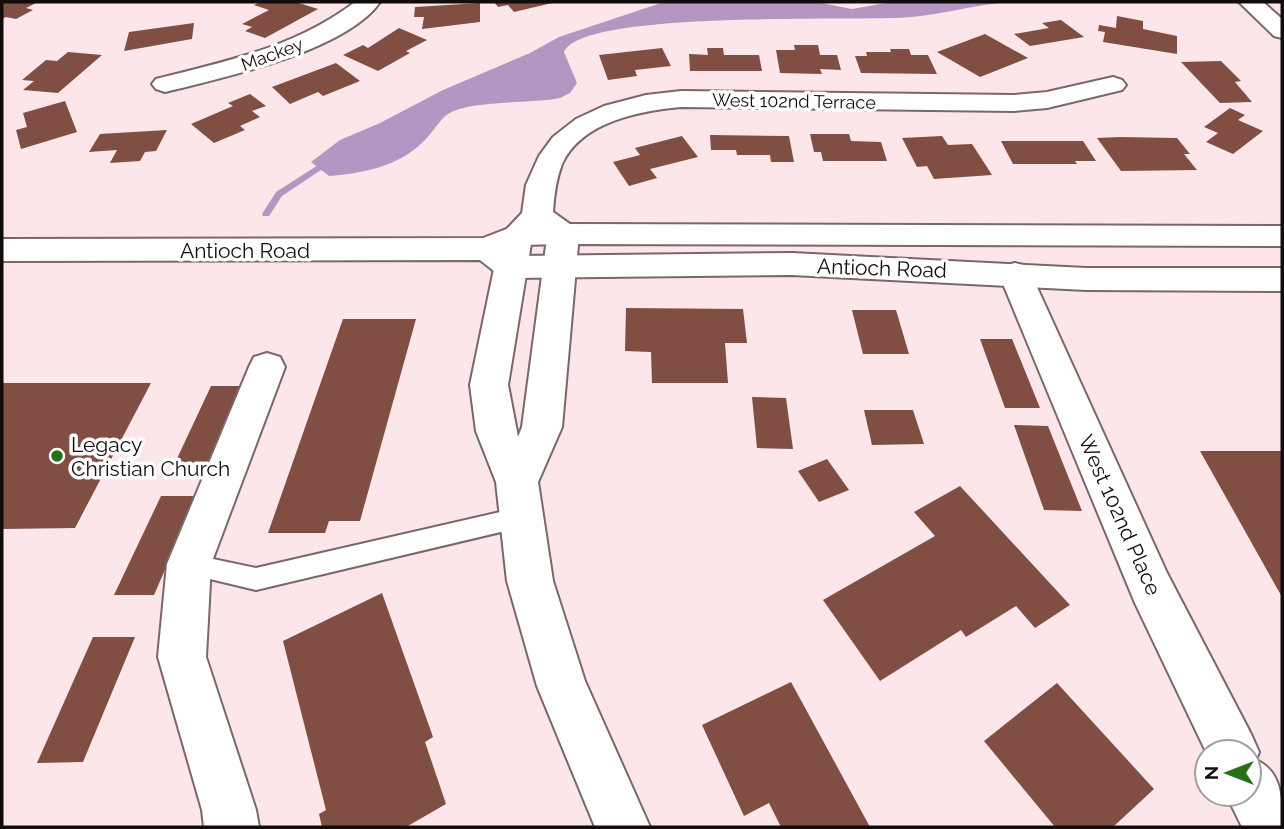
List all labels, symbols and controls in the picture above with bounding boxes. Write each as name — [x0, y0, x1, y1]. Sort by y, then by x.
street label: Mackey — [238, 33, 306, 75]
street label: West 102nd Terrace — [712, 89, 876, 113]
street label: Antioch Road — [180, 238, 310, 263]
street label: Antioch Road — [817, 253, 947, 283]
street label: West 102nd Place — [1073, 431, 1167, 599]
place label: Legacy Christian Church — [71, 432, 230, 481]
marker: Legacy Christian Church — [49, 448, 65, 464]
north arrow — [1193, 738, 1263, 808]
text: N — [1200, 766, 1222, 780]

